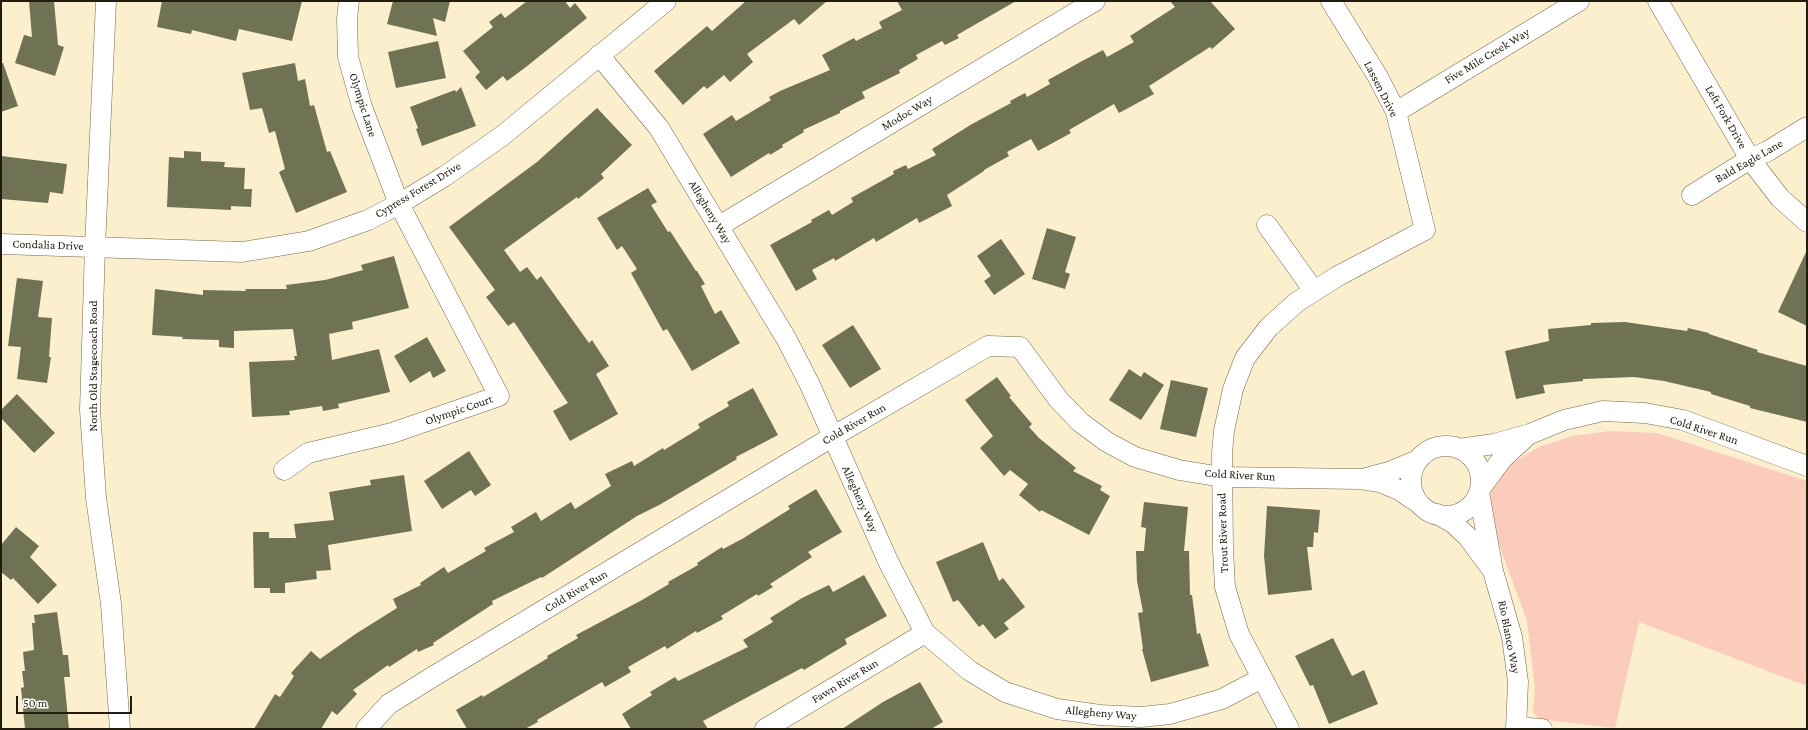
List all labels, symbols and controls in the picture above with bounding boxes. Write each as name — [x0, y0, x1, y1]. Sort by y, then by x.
street label: Five Mile Creek Way — [1442, 25, 1532, 87]
street label: Lassen Drive — [1361, 59, 1401, 119]
street label: Olympic Lane — [346, 71, 380, 139]
street label: Left Fork Drive — [1702, 83, 1750, 151]
street label: Modoc Way — [879, 92, 935, 134]
street label: Bald Eagle Lane — [1713, 136, 1785, 186]
street label: Cypress Forest Drive — [372, 159, 464, 221]
street label: Allegheny Way — [685, 178, 735, 246]
street label: Condalia Drive — [12, 237, 84, 253]
street label: North Old Stagecoach Road — [86, 301, 100, 431]
street label: Olympic Court — [423, 392, 495, 428]
street label: Cold River Run — [820, 400, 888, 448]
street label: Cold River Run — [1668, 412, 1740, 448]
street label: Allegheny Way — [839, 463, 881, 535]
street label: Cold River Run — [1204, 466, 1276, 484]
street label: Trout River Road — [1214, 493, 1232, 573]
street label: Cold River Run — [542, 567, 610, 615]
street label: Rio Blanco Way — [1495, 599, 1523, 675]
street label: Fawn River Run — [809, 656, 881, 706]
scale bar — [18, 688, 134, 714]
text: 50 m — [23, 696, 47, 710]
street label: Allegheny Way — [1065, 703, 1137, 723]

